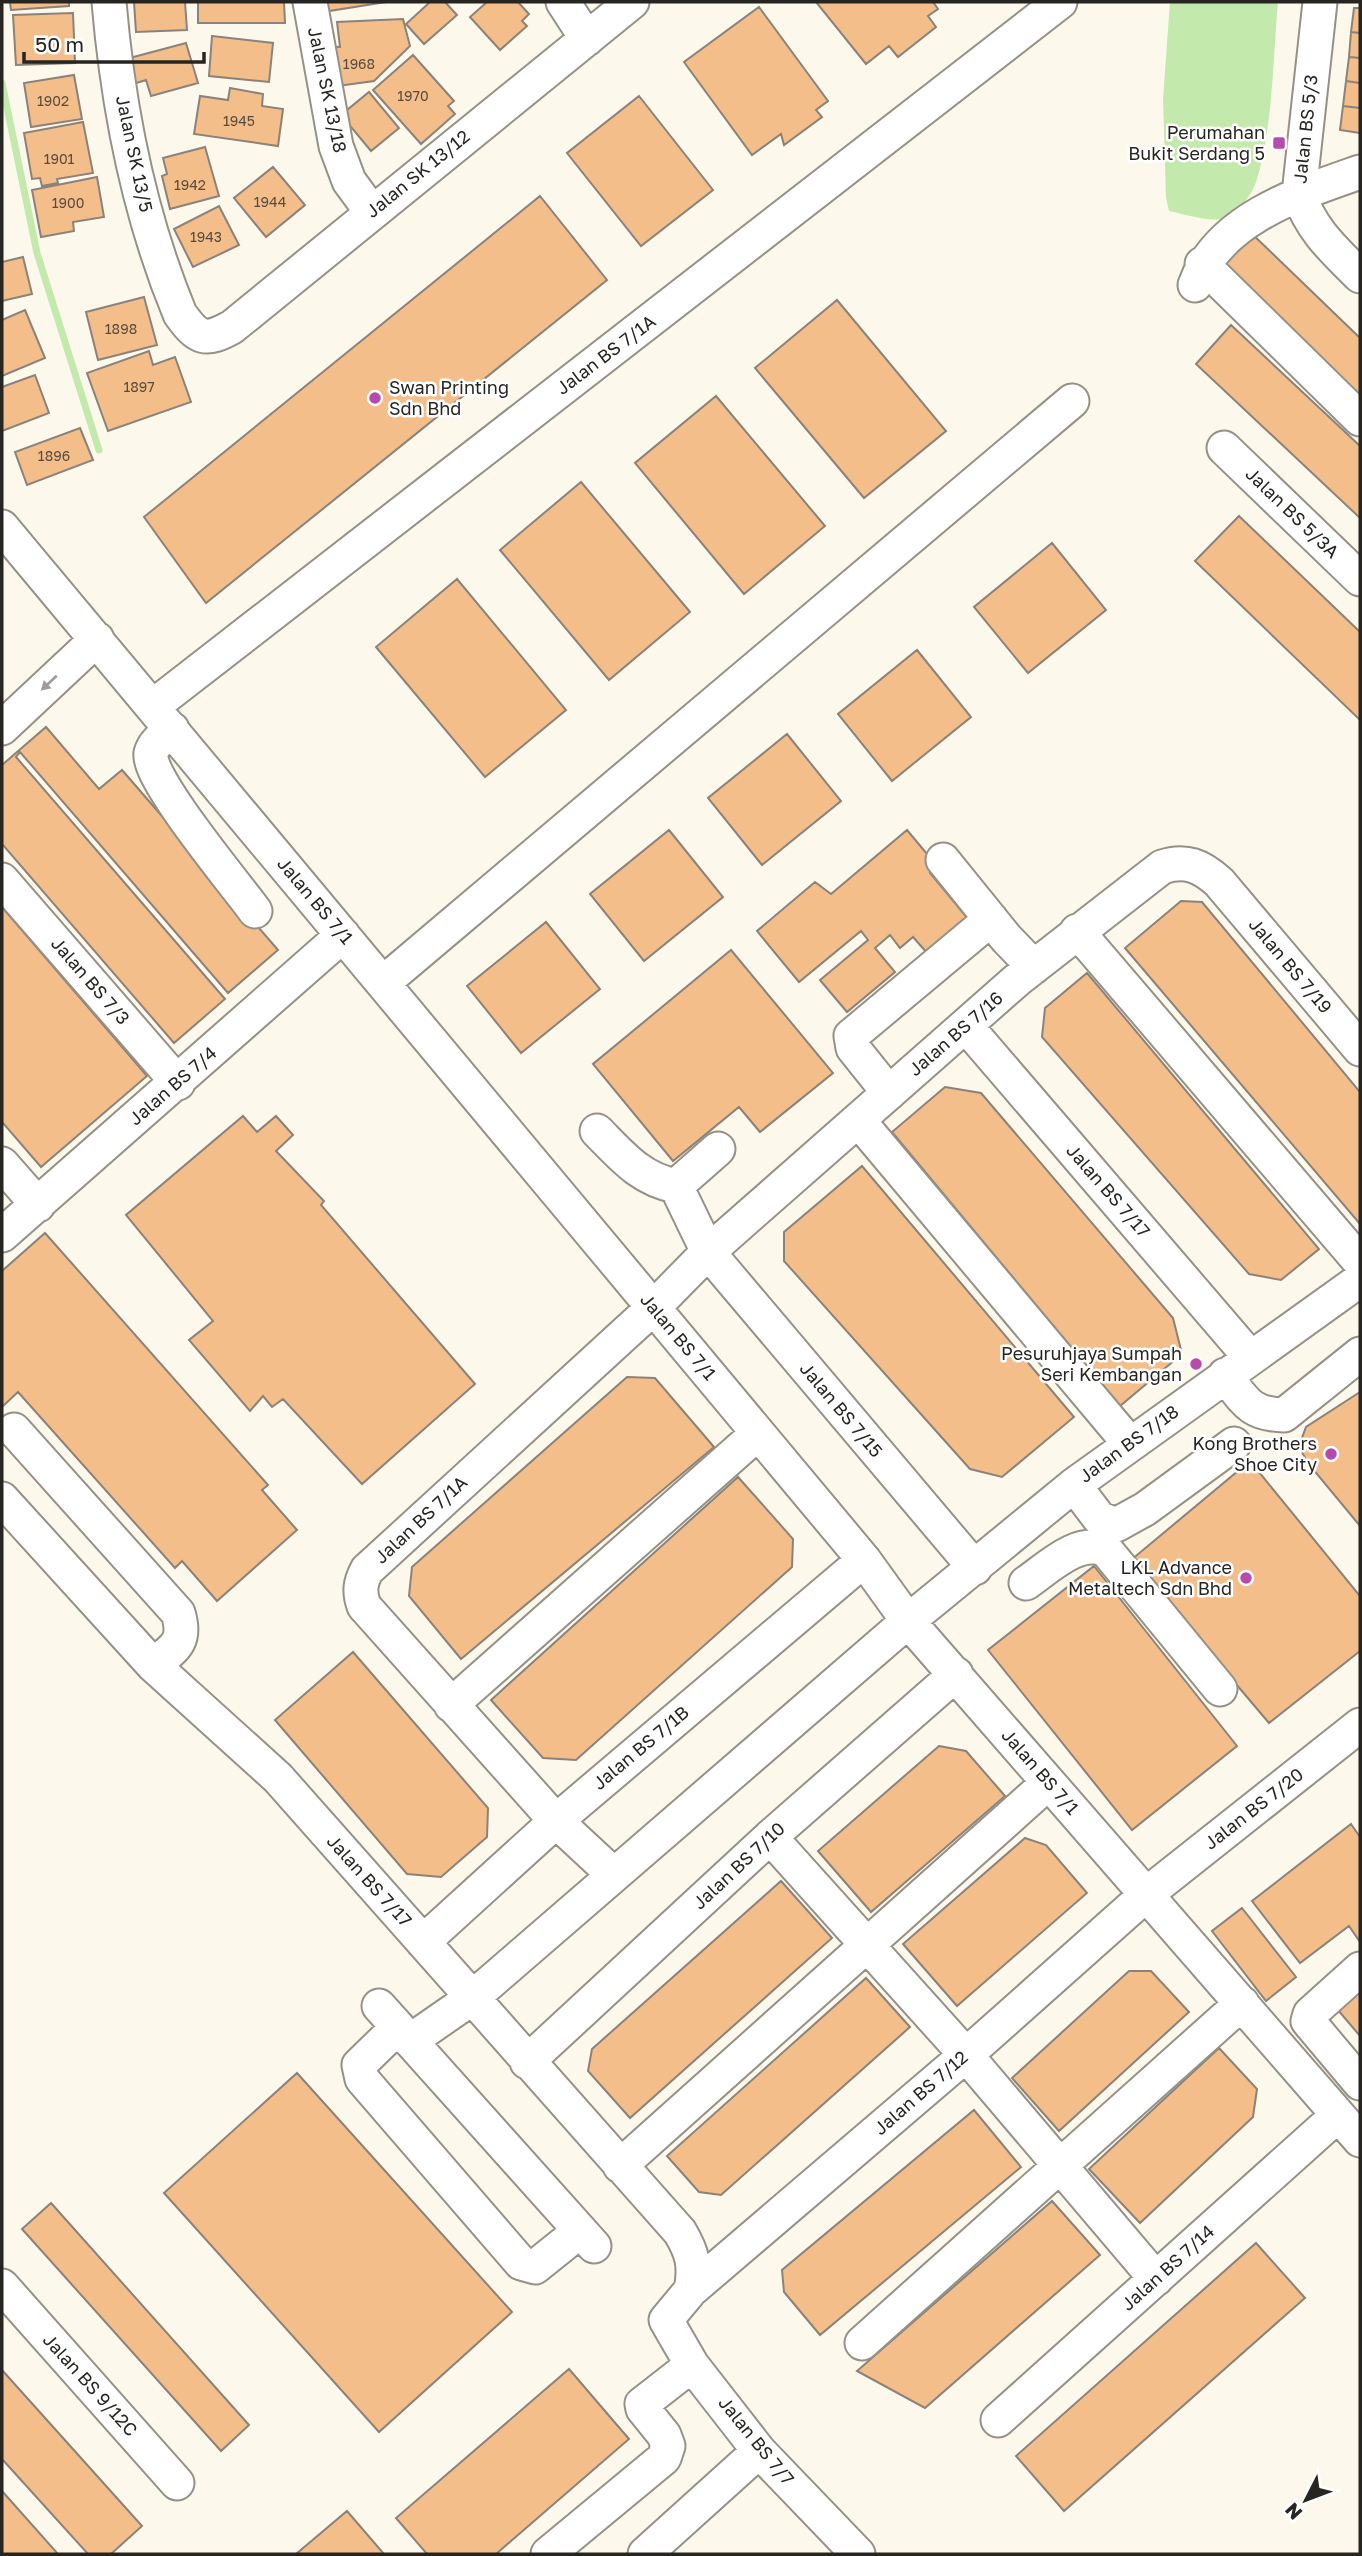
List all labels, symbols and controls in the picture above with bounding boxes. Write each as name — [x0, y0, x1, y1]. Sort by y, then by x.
scale bar — [24, 21, 205, 65]
street label: Jalan SK 13/18 — [304, 25, 352, 155]
text: 50 m — [35, 31, 84, 57]
house number: 1968 — [343, 55, 375, 72]
street label: Jalan BS 5/3 — [1288, 73, 1322, 184]
house number: 1970 — [397, 87, 429, 104]
house number: 1902 — [37, 92, 69, 109]
street label: Jalan SK 13/5 — [112, 94, 158, 214]
house number: 1945 — [223, 112, 255, 129]
place label: Perumahan Bukit Serdang 5 — [1128, 121, 1265, 164]
street label: Jalan SK 13/12 — [361, 125, 474, 222]
marker: Perumahan Bukit Serdang 5 — [1271, 135, 1287, 151]
house number: 1901 — [44, 150, 75, 167]
house number: 1942 — [174, 176, 206, 193]
house number: 1944 — [254, 193, 286, 210]
house number: 1900 — [52, 194, 84, 211]
house number: 1943 — [190, 228, 222, 245]
street label: Jalan BS 7/1A — [551, 310, 659, 399]
house number: 1898 — [105, 320, 137, 337]
place label: Swan Printing Sdn Bhd — [389, 376, 509, 419]
house number: 1897 — [123, 378, 155, 395]
marker: Swan Printing Sdn Bhd — [367, 390, 383, 406]
house number: 1896 — [38, 447, 70, 464]
street label: Jalan BS 5/3A — [1241, 462, 1344, 562]
one-way arrow — [41, 675, 58, 691]
street label: Jalan BS 7/1 — [273, 852, 359, 948]
street label: Jalan BS 7/19 — [1245, 913, 1337, 1017]
street label: Jalan BS 7/3 — [47, 932, 135, 1028]
street label: Jalan BS 7/16 — [904, 986, 1007, 1080]
street label: Jalan BS 7/4 — [124, 1041, 221, 1129]
street label: Jalan BS 7/17 — [1062, 1139, 1155, 1241]
street label: Jalan BS 7/1 — [636, 1288, 722, 1384]
place label: Pesuruhjaya Sumpah Seri Kembangan — [1001, 1342, 1182, 1385]
marker: Pesuruhjaya Sumpah Seri Kembangan — [1188, 1356, 1204, 1372]
street label: Jalan BS 7/15 — [796, 1357, 888, 1461]
street label: Jalan BS 7/18 — [1074, 1400, 1182, 1487]
place label: Kong Brothers Shoe City — [1193, 1432, 1317, 1475]
marker: Kong Brothers Shoe City — [1323, 1446, 1339, 1462]
street label: Jalan BS 7/1A — [369, 1471, 471, 1568]
place label: LKL Advance Metaltech Sdn Bhd — [1068, 1556, 1232, 1599]
marker: LKL Advance Metaltech Sdn Bhd — [1238, 1570, 1254, 1586]
street label: Jalan BS 7/1B — [588, 1701, 693, 1794]
street label: Jalan BS 7/1 — [997, 1724, 1084, 1819]
street label: Jalan BS 7/20 — [1200, 1763, 1307, 1854]
street label: Jalan BS 7/10 — [688, 1817, 789, 1913]
street label: Jalan BS 7/17 — [323, 1830, 417, 1931]
street label: Jalan BS 7/12 — [869, 2046, 972, 2139]
street label: Jalan BS 7/14 — [1116, 2220, 1218, 2315]
street label: Jalan BS 9/12C — [39, 2328, 143, 2440]
street label: Jalan BS 7/7 — [714, 2392, 799, 2489]
north arrow — [1271, 2465, 1341, 2535]
text: N — [1280, 2499, 1306, 2525]

